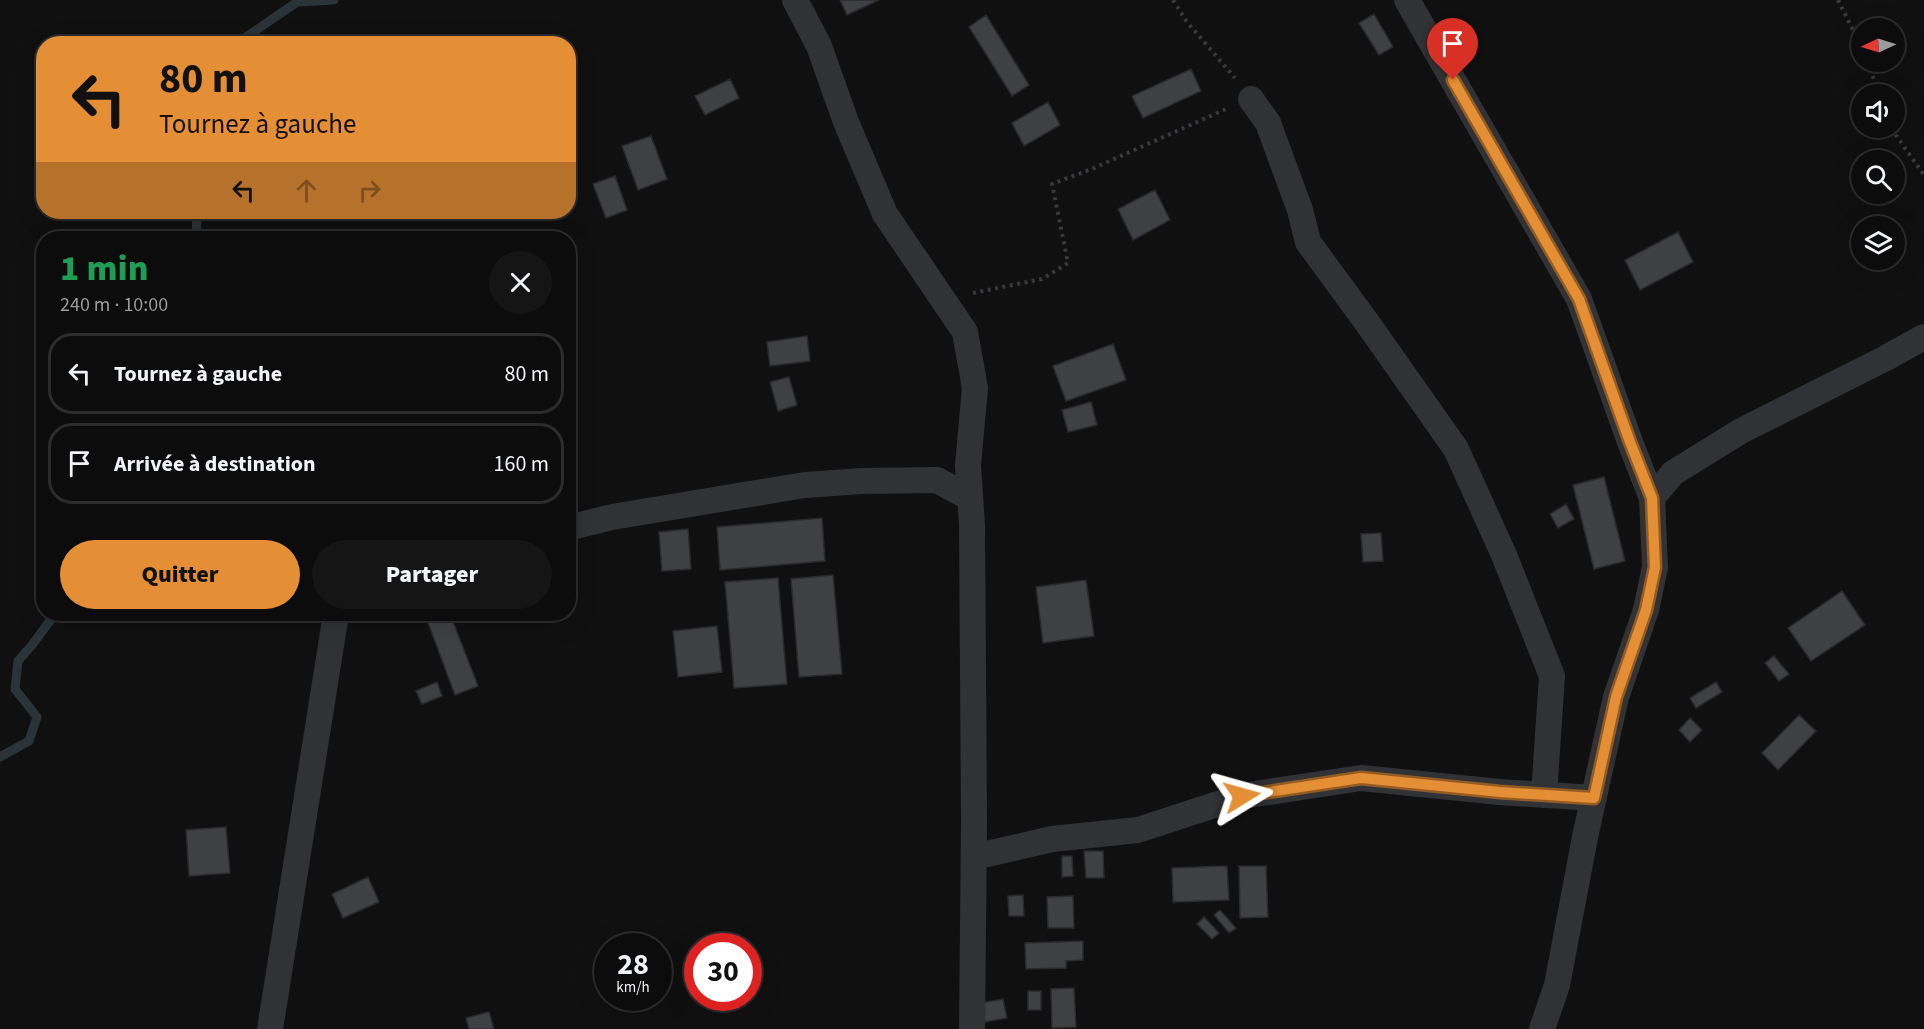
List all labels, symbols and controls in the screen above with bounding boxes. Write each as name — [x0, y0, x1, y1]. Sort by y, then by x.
pin — [1427, 18, 1478, 80]
north arrow — [1851, 18, 1905, 72]
map controls — [1851, 18, 1905, 270]
icon: arrive — [1436, 27, 1469, 60]
text: 80 m — [159, 49, 248, 109]
icon: left — [60, 60, 138, 138]
button: sound — [1851, 84, 1905, 138]
text: Tournez à gauche — [159, 105, 356, 144]
button: search — [1851, 150, 1905, 204]
icon: left — [227, 174, 260, 207]
icon: ahead — [290, 174, 323, 207]
icon: right — [353, 174, 386, 207]
button: layers — [1851, 216, 1905, 270]
text: 1 min — [60, 243, 148, 294]
button: close — [489, 251, 552, 314]
text: 240 m · 10:00 — [60, 291, 168, 319]
icon: left — [63, 357, 96, 390]
text: Tournez à gauche — [114, 358, 282, 390]
text: 80 m — [504, 358, 549, 390]
icon: arrive — [63, 447, 96, 480]
text: Arrivée à destination — [114, 448, 316, 480]
text: 160 m — [494, 448, 549, 480]
button: Quitter — [60, 540, 300, 609]
button: Partager — [312, 540, 552, 609]
position arrow — [1210, 764, 1274, 828]
speed limit sign: 30 — [684, 933, 762, 1011]
text: 28 — [617, 943, 649, 986]
text: km/h — [616, 977, 650, 998]

